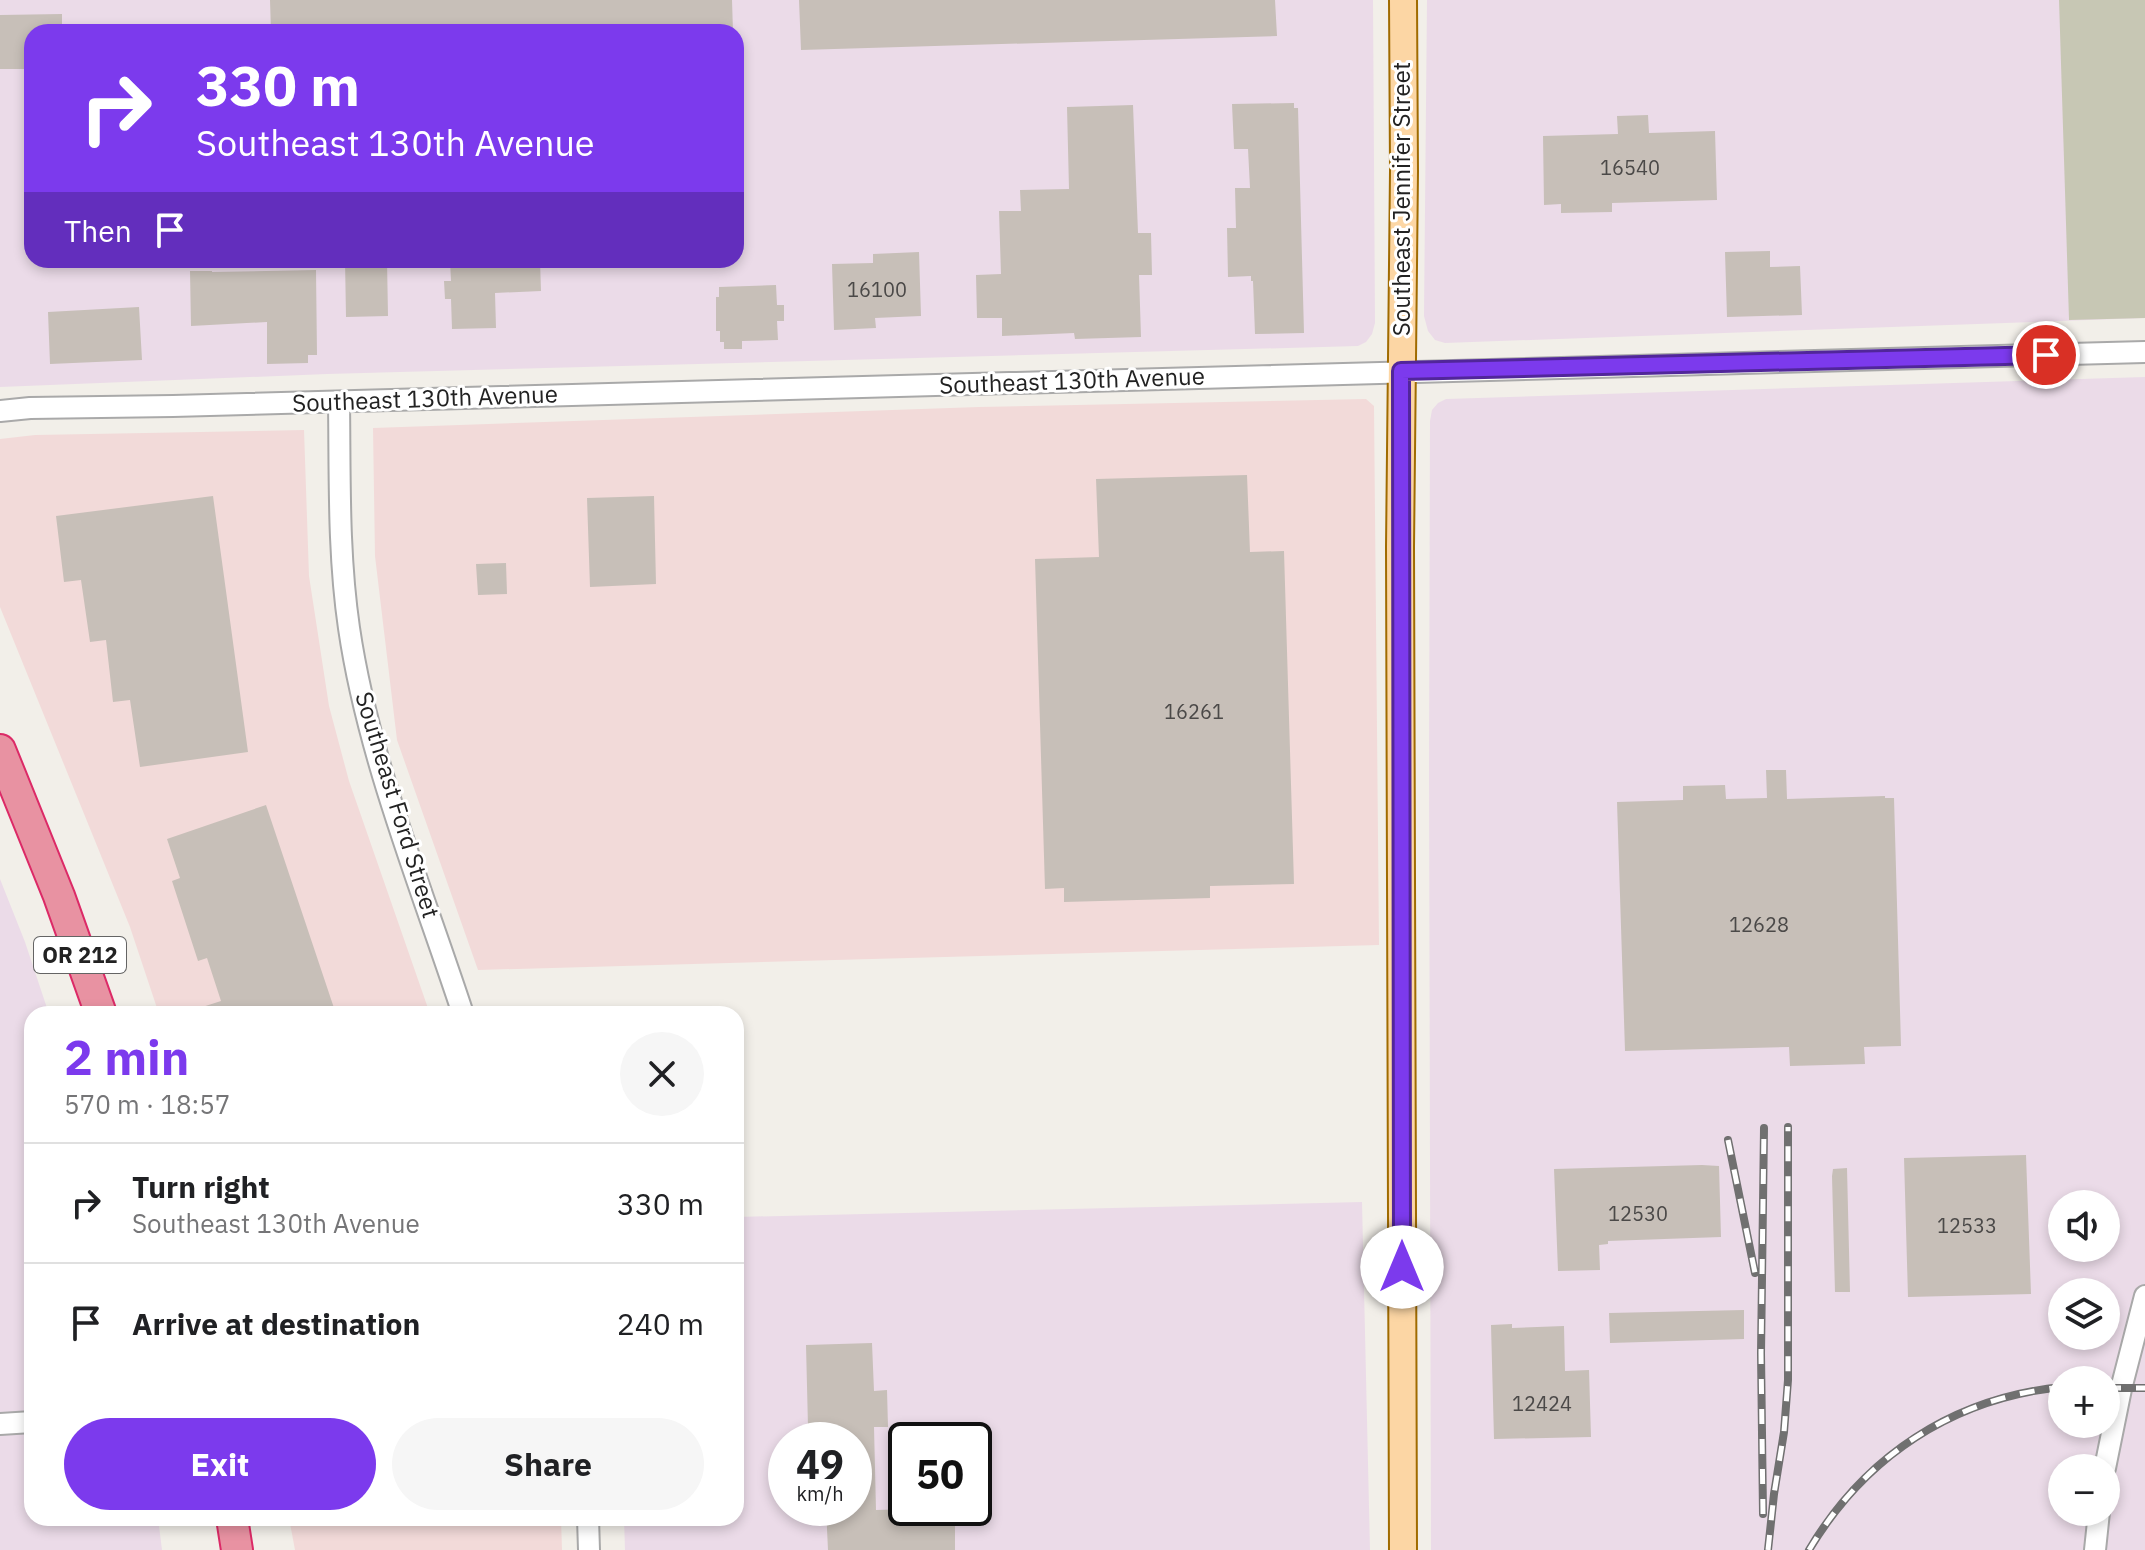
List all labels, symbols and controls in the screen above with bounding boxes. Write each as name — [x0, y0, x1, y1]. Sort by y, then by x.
text: 330 m — [196, 49, 360, 121]
icon: right — [64, 56, 168, 160]
street label: Southeast Jennifer Street — [1385, 62, 1417, 336]
text: Southeast 130th Avenue — [196, 119, 595, 166]
house number: 16540 — [1600, 154, 1660, 181]
icon: arrive — [148, 208, 192, 252]
text: Then — [64, 211, 132, 250]
house number: 16100 — [847, 276, 907, 303]
pin — [2012, 321, 2080, 389]
icon: arrive — [2024, 333, 2068, 377]
street label: Southeast 130th Avenue — [939, 359, 1205, 401]
street label: Southeast 130th Avenue — [292, 377, 558, 419]
street label: Southeast Ford Street — [348, 688, 448, 922]
house number: 16261 — [1164, 698, 1224, 725]
house number: 12628 — [1729, 911, 1789, 938]
road number: OR 212 — [34, 937, 126, 973]
text: 2 min — [64, 1026, 189, 1088]
button: close — [620, 1032, 704, 1116]
text: 570 m · 18:57 — [64, 1087, 230, 1121]
text: Turn right — [132, 1167, 270, 1206]
icon: right — [64, 1181, 108, 1225]
text: 330 m — [617, 1184, 704, 1223]
map controls — [2048, 1190, 2120, 1526]
button: sound — [2048, 1190, 2120, 1262]
house number: 12530 — [1608, 1200, 1668, 1227]
text: Southeast 130th Avenue — [132, 1206, 420, 1240]
house number: 12533 — [1937, 1212, 1997, 1239]
position arrow — [1360, 1225, 1444, 1309]
button: layers — [2048, 1278, 2120, 1350]
icon: arrive — [64, 1301, 108, 1345]
text: Arrive at destination — [132, 1304, 420, 1343]
text: 240 m — [617, 1304, 704, 1343]
button: + — [2048, 1366, 2120, 1438]
house number: 12424 — [1512, 1390, 1572, 1417]
button: Exit — [64, 1418, 376, 1510]
button: Share — [392, 1418, 704, 1510]
speed limit sign: 50 — [888, 1422, 992, 1526]
text: 49 — [796, 1438, 844, 1490]
button: − — [2048, 1454, 2120, 1526]
text: km/h — [796, 1480, 844, 1507]

